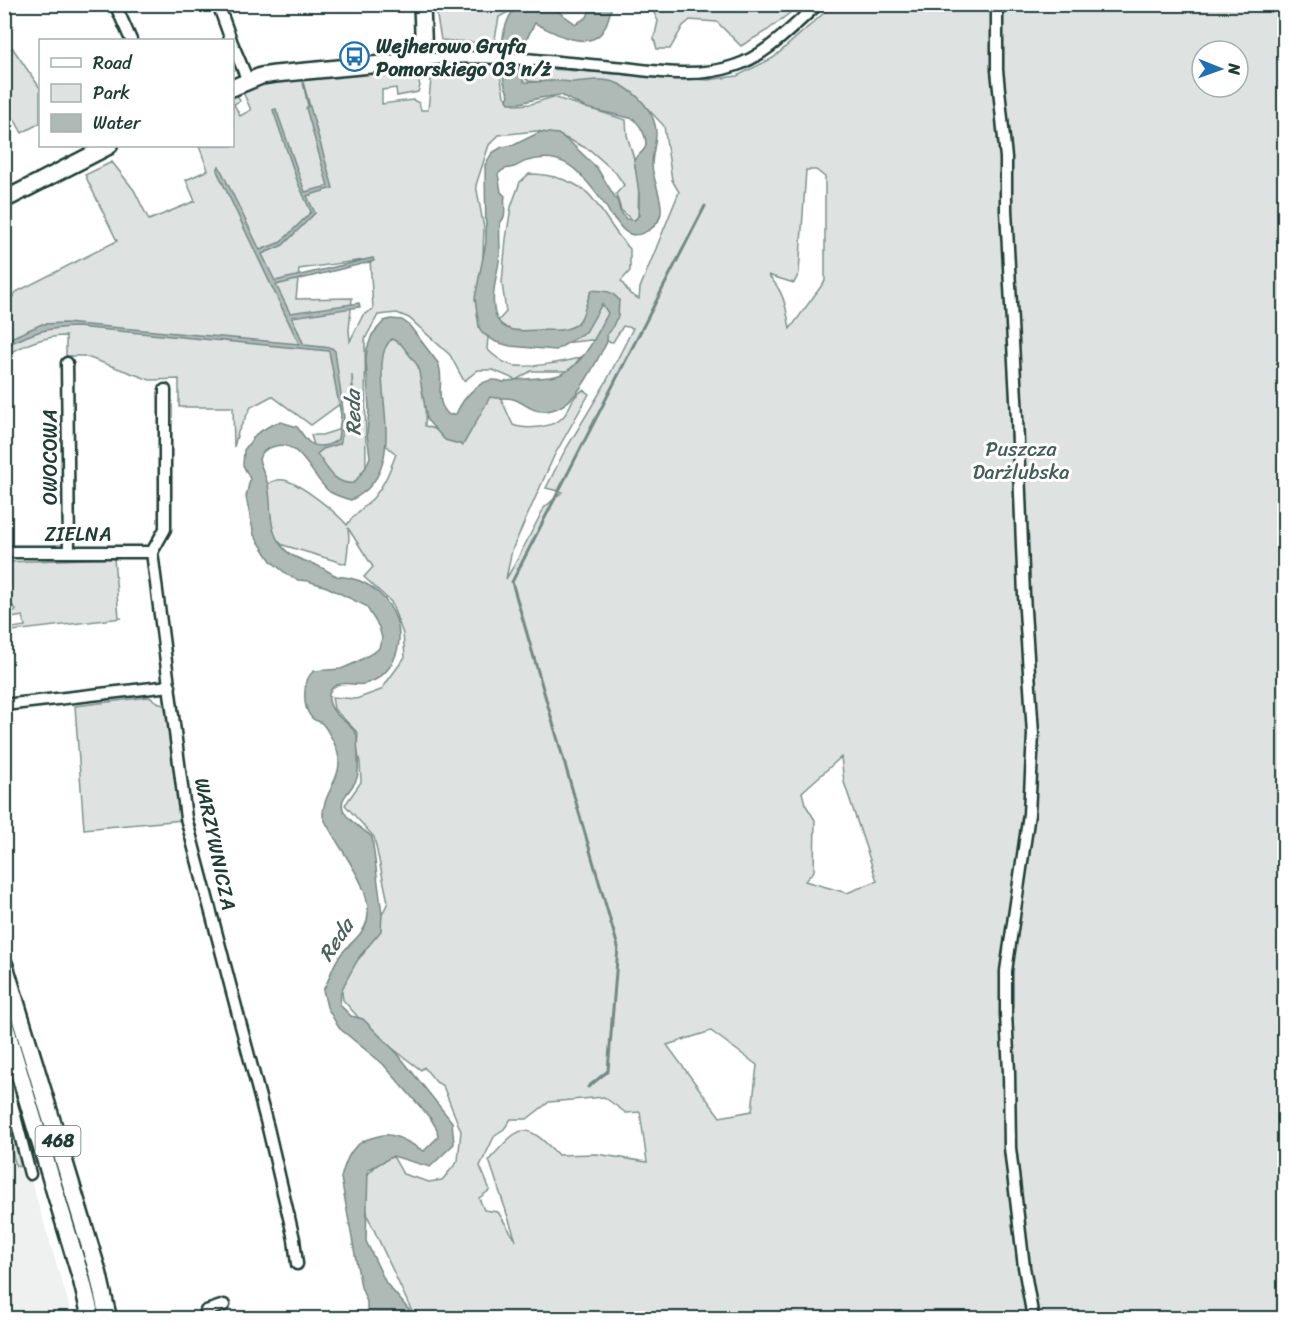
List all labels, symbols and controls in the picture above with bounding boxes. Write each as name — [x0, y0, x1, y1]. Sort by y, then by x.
place label: Wejherowo Gryfa Pomorskiego 03 n/ż — [376, 29, 553, 87]
legend — [39, 39, 234, 147]
north arrow — [1190, 39, 1250, 99]
bus stop icon: Wejherowo Gryfa Pomorskiego 03 n/ż — [339, 41, 371, 73]
text: Road — [93, 47, 133, 79]
text: N — [1220, 62, 1249, 76]
text: Park — [93, 77, 130, 109]
text: Water — [93, 107, 142, 139]
water label: Reda — [334, 388, 372, 436]
street label: OWOCOWA — [33, 409, 68, 505]
park label: Puszcza Darżlubska — [973, 432, 1069, 490]
street label: ZIELNA — [44, 517, 112, 552]
street label: WARZYWNICZA — [184, 775, 246, 913]
water label: Reda — [308, 909, 366, 969]
road number: 468 — [36, 1126, 80, 1156]

